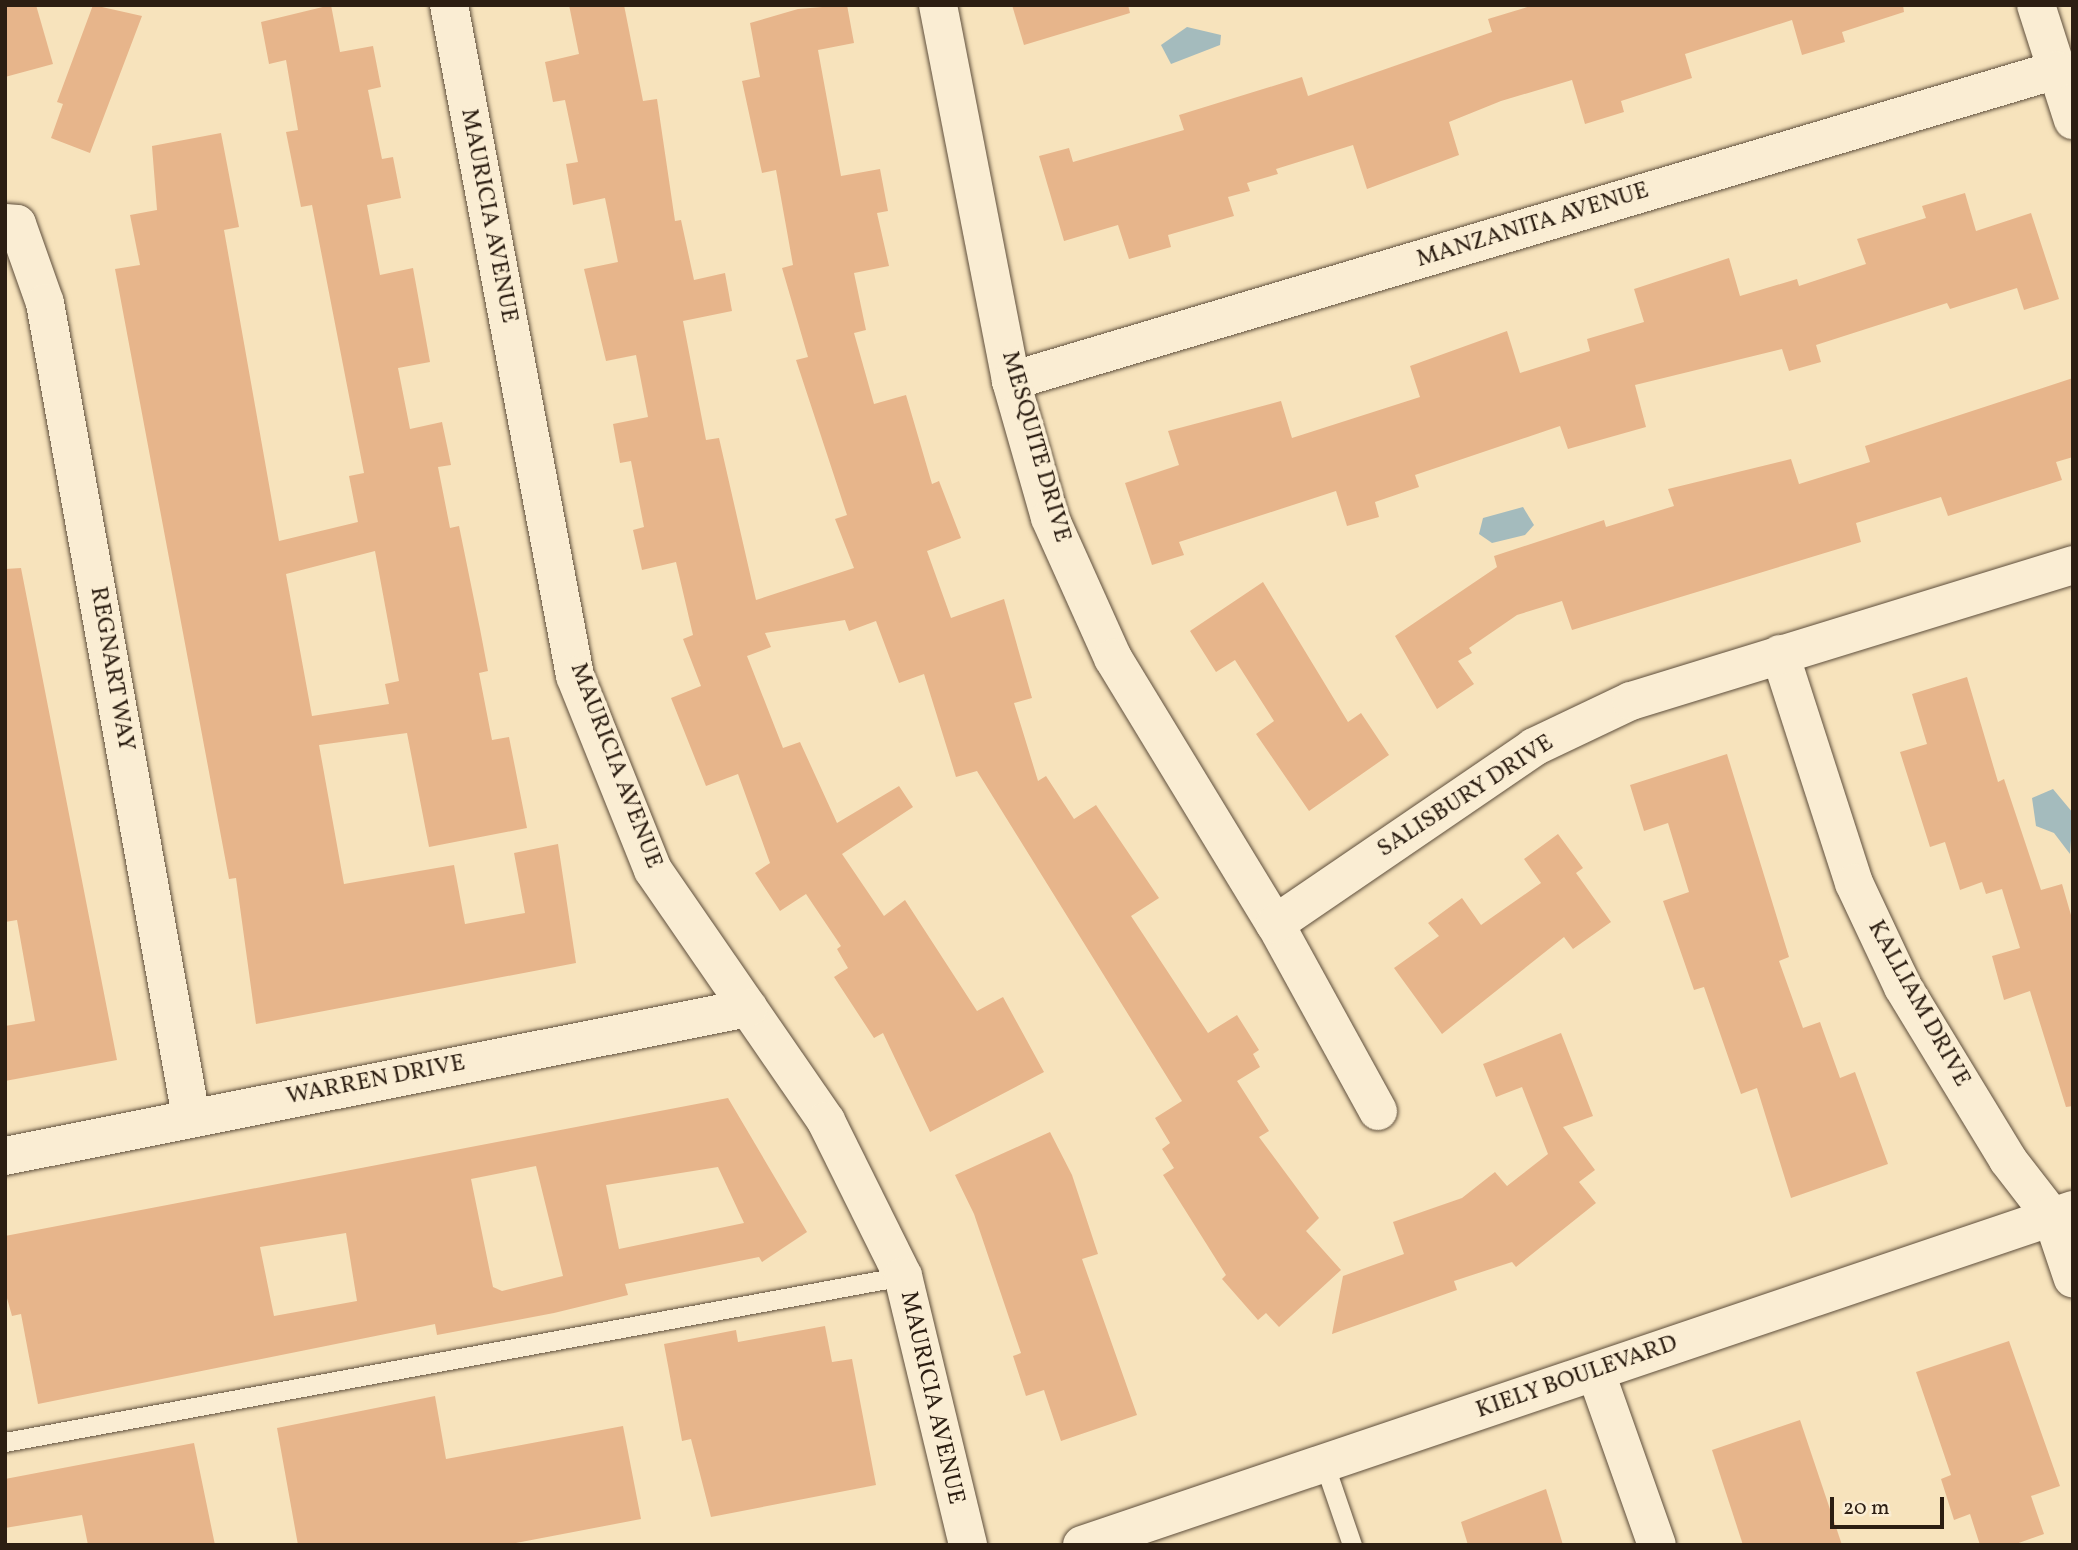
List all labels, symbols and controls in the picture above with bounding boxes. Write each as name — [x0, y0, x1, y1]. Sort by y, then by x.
street label: MAURICIA AVENUE — [453, 106, 523, 326]
street label: MANZANITA AVENUE — [1413, 177, 1653, 275]
street label: MESQUITE DRIVE — [994, 348, 1076, 546]
street label: REGNART WAY — [82, 584, 140, 754]
street label: MAURICIA AVENUE — [563, 659, 667, 873]
street label: SALISBURY DRIVE — [1372, 729, 1560, 865]
street label: KALLIAM DRIVE — [1860, 916, 1976, 1092]
street label: WARREN DRIVE — [284, 1050, 468, 1112]
street label: MAURICIA AVENUE — [892, 1289, 970, 1507]
street label: KIELY BOULEVARD — [1472, 1330, 1682, 1426]
scale bar — [1833, 1484, 1947, 1528]
text: 20 m — [1843, 1494, 1889, 1523]

